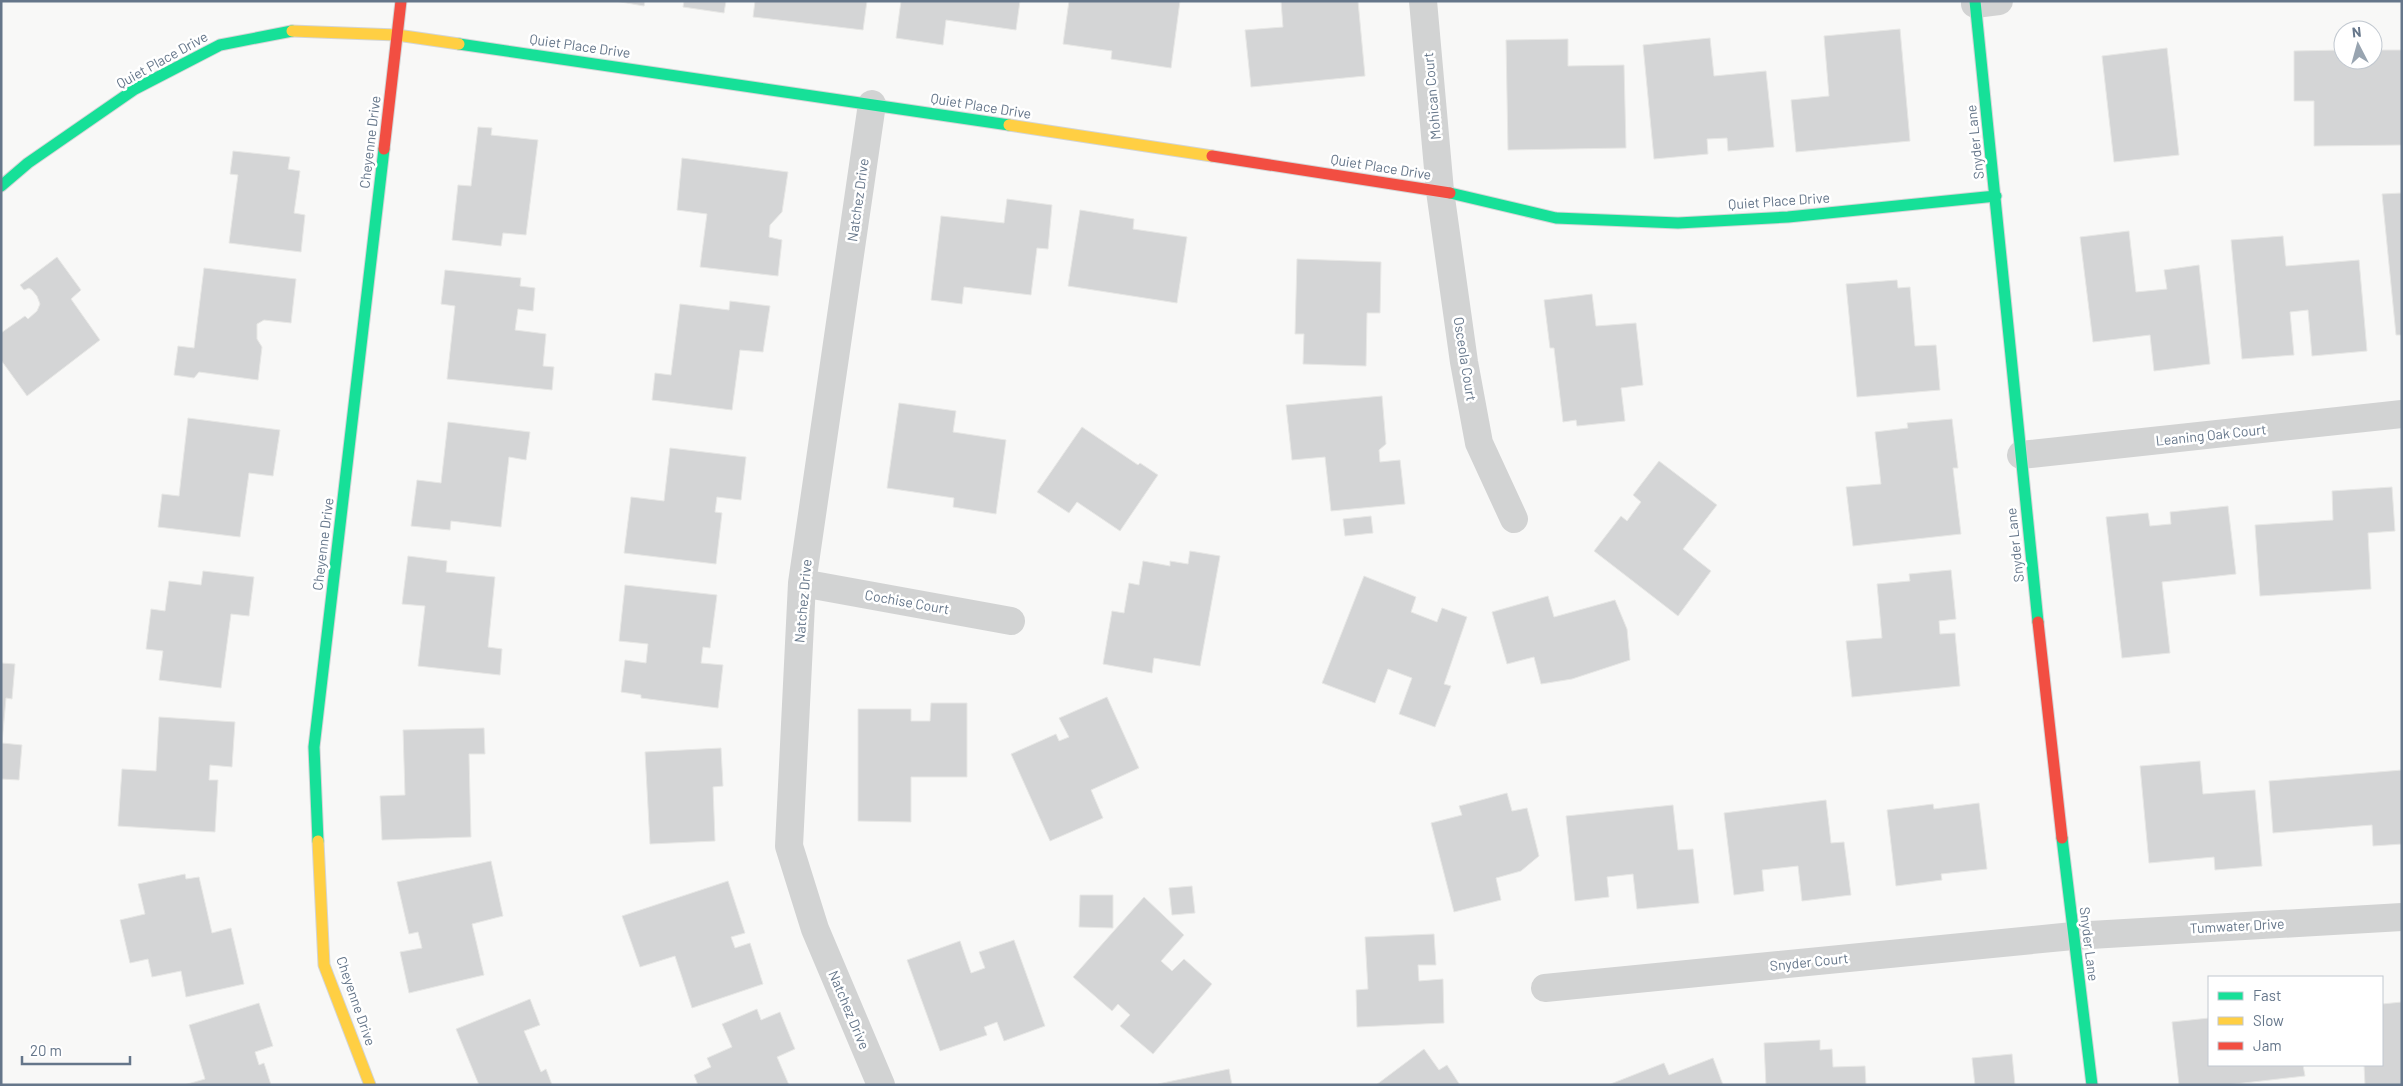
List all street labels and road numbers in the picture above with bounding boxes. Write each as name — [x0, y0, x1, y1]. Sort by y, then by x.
street label: Quiet Place Drive — [113, 27, 210, 92]
street label: Quiet Place Drive — [528, 30, 632, 61]
street label: Mohican Court — [1419, 52, 1444, 140]
street label: Quiet Place Drive — [929, 89, 1033, 122]
street label: Cheyenne Drive — [355, 95, 384, 189]
street label: Snyder Lane — [1962, 104, 1987, 180]
street label: Quiet Place Drive — [1329, 150, 1433, 183]
street label: Natchez Drive — [843, 157, 872, 243]
street label: Quiet Place Drive — [1728, 188, 1830, 213]
street label: Osceola Court — [1450, 316, 1481, 402]
street label: Leaning Oak Court — [2155, 420, 2267, 449]
street label: Cheyenne Drive — [308, 497, 337, 591]
street label: Snyder Lane — [2002, 507, 2027, 583]
street label: Natchez Drive — [790, 558, 815, 643]
street label: Cochise Court — [864, 586, 951, 617]
street label: Snyder Lane — [2076, 906, 2102, 982]
street label: Tumwater Drive — [2189, 915, 2285, 936]
street label: Snyder Court — [1769, 949, 1849, 974]
street label: Cheyenne Drive — [333, 954, 380, 1048]
street label: Natchez Drive — [825, 968, 874, 1052]

